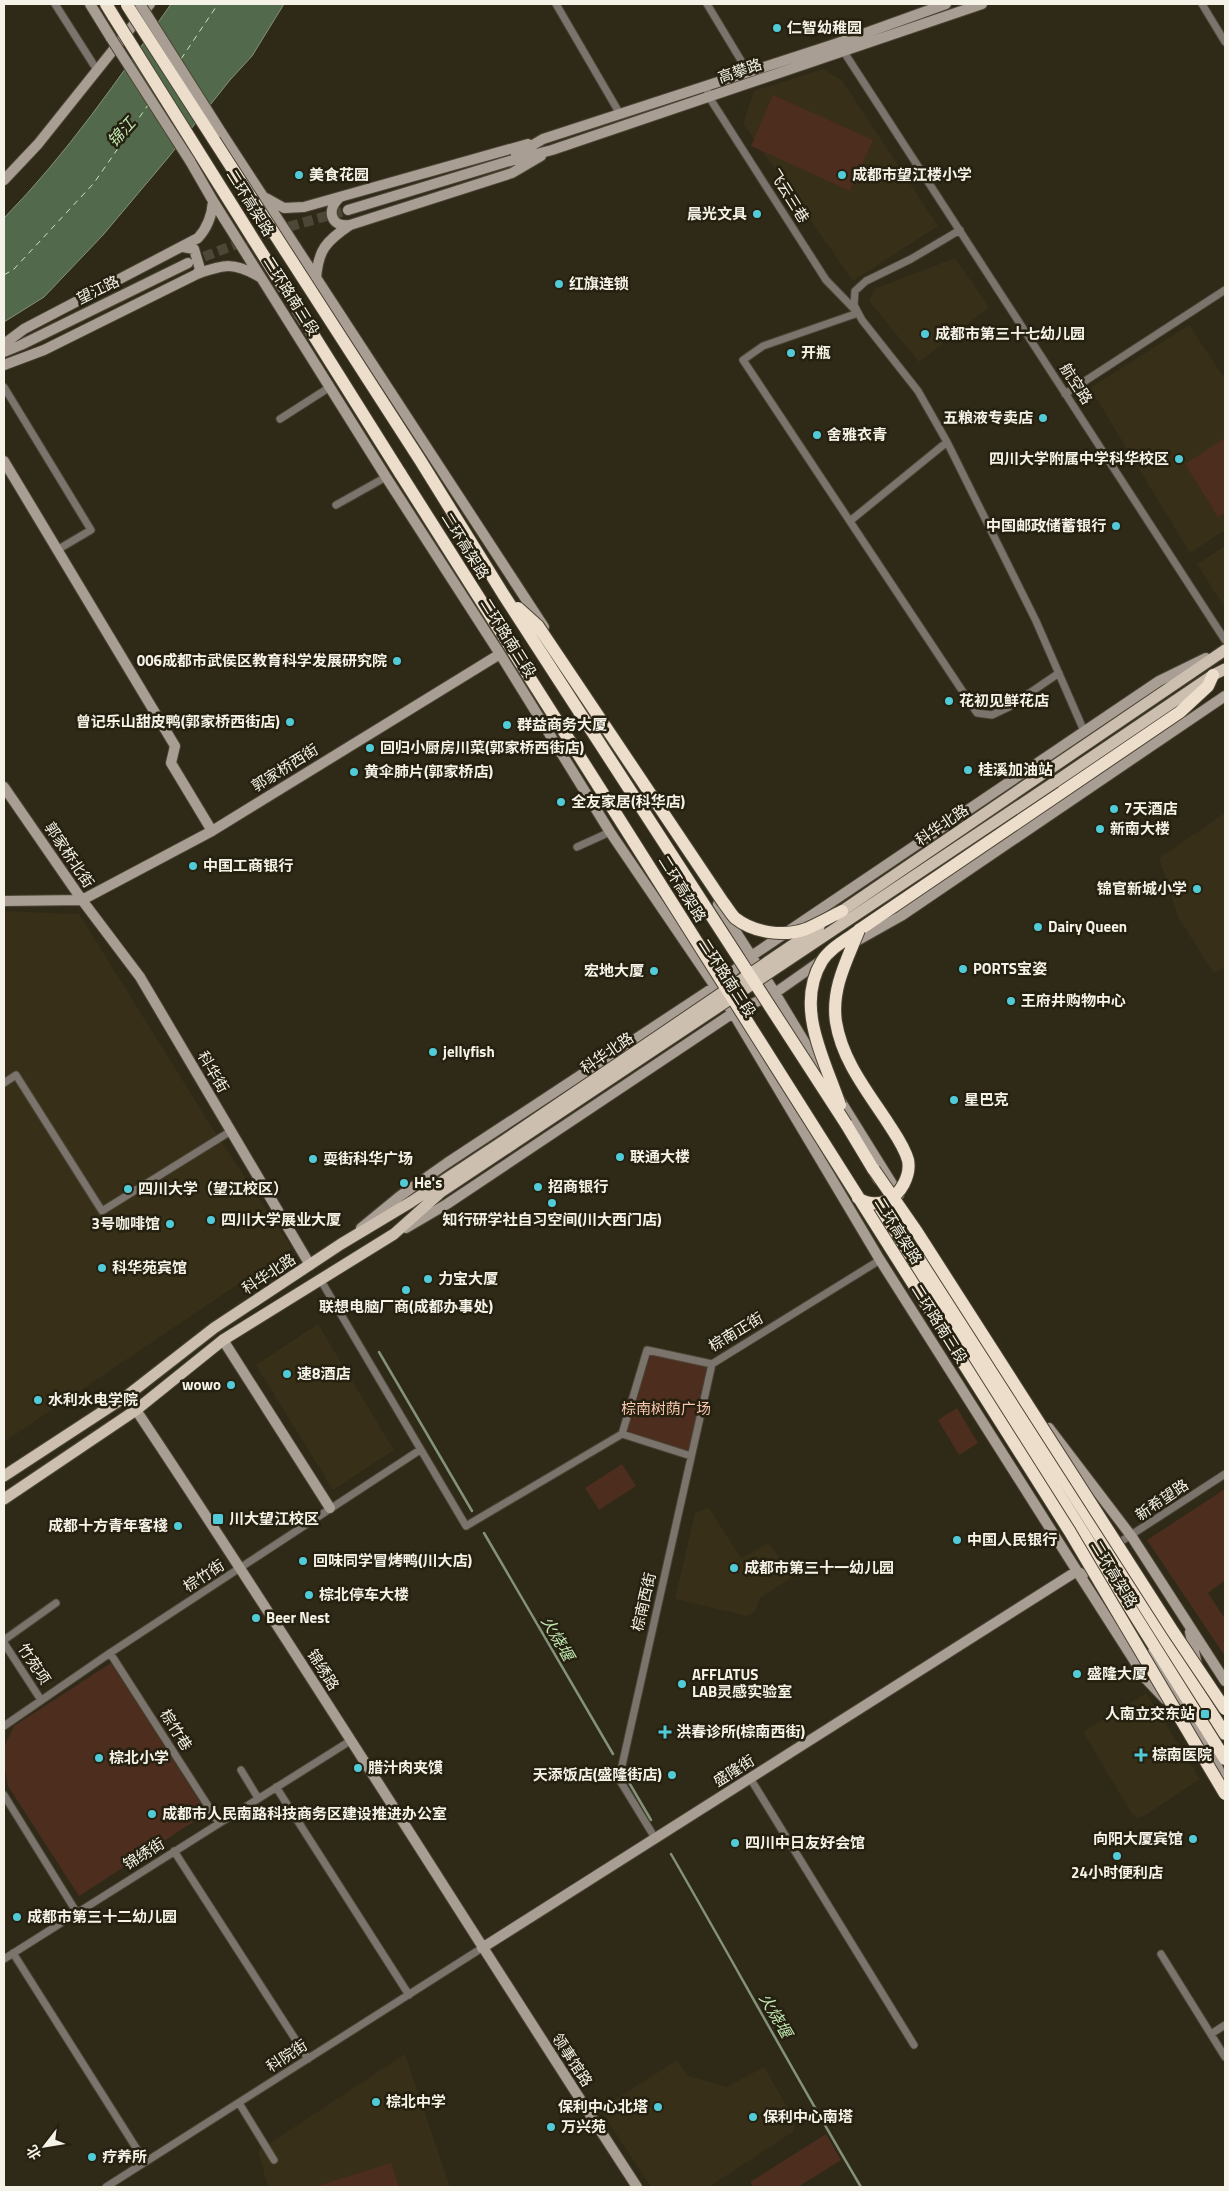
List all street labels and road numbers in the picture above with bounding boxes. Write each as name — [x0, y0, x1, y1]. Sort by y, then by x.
street label: 高攀路 — [715, 52, 765, 89]
street label: 飞云三巷 — [764, 164, 815, 227]
street label: 二环高架路 — [221, 165, 280, 241]
street label: 二环路南三段 — [258, 251, 325, 340]
street label: 望江路 — [73, 269, 123, 310]
street label: 航空路 — [1055, 359, 1098, 409]
street label: 二环高架路 — [436, 508, 495, 584]
street label: 二环路南三段 — [475, 593, 542, 682]
street label: 郭家桥西街 — [247, 738, 323, 797]
street label: 科华北路 — [910, 798, 973, 851]
street label: 郭家桥北街 — [39, 817, 100, 892]
street label: 二环高架路 — [653, 851, 712, 927]
street label: 二环路南三段 — [693, 934, 762, 1022]
street label: 科华北路 — [575, 1026, 638, 1079]
street label: 科华街 — [192, 1047, 235, 1097]
street label: 二环高架路 — [869, 1193, 928, 1269]
street label: 科华北路 — [237, 1248, 300, 1300]
street label: 二环路南三段 — [906, 1279, 973, 1368]
street label: 棕南正街 — [704, 1306, 767, 1357]
street label: 新希望路 — [1130, 1473, 1193, 1526]
street label: 二环高架路 — [1085, 1536, 1144, 1612]
street label: 棕竹街 — [179, 1554, 229, 1597]
street label: 棕南西街 — [626, 1570, 661, 1634]
street label: 竹苑项 — [13, 1639, 56, 1689]
street label: 锦绣路 — [302, 1645, 345, 1695]
street label: 棕竹巷 — [155, 1705, 198, 1755]
street label: 盛隆街 — [709, 1749, 759, 1792]
street label: 锦绣街 — [119, 1832, 169, 1875]
street label: 领事馆路 — [546, 2028, 598, 2091]
street label: 科院街 — [262, 2034, 312, 2077]

